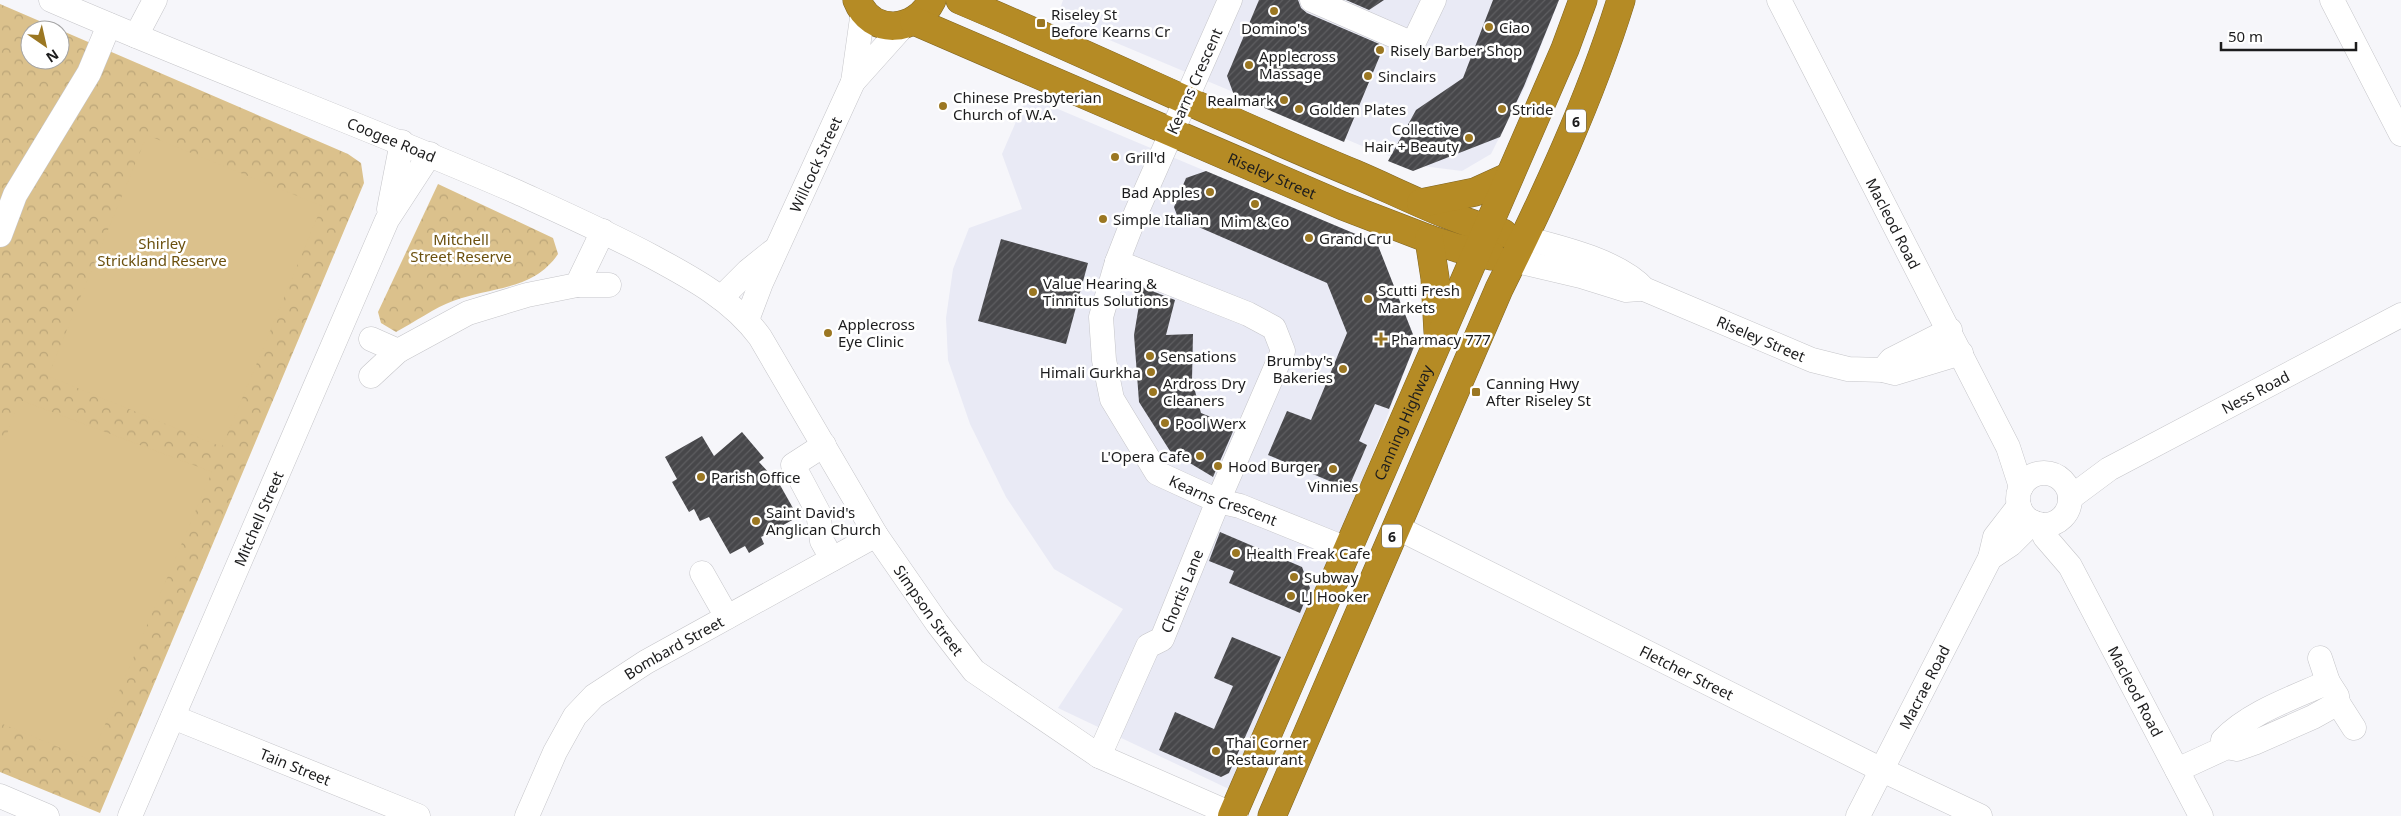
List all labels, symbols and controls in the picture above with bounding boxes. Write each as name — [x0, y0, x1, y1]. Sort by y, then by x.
place label: Riseley St Before Kearns Cr — [1051, 4, 1170, 41]
marker: Domino's — [1268, 5, 1280, 17]
marker: Riseley St Before Kearns Cr — [1035, 17, 1047, 29]
place label: Ciao — [1499, 17, 1530, 37]
place label: Domino's — [1241, 18, 1307, 38]
north arrow — [20, 20, 70, 70]
scale bar — [2221, 20, 2356, 52]
marker: Ciao — [1483, 21, 1495, 33]
street label: Kearns Crescent — [1162, 24, 1227, 137]
text: 50 m — [2228, 26, 2263, 46]
place label: Risely Barber Shop — [1390, 40, 1522, 60]
marker: Risely Barber Shop — [1374, 44, 1386, 56]
text: N — [43, 45, 63, 67]
place label: Applecross Massage — [1259, 46, 1336, 83]
marker: Applecross Massage — [1243, 59, 1255, 71]
place label: Sinclairs — [1378, 66, 1436, 86]
marker: Sinclairs — [1362, 70, 1374, 82]
place label: Chinese Presbyterian Church of W.A. — [953, 87, 1102, 124]
place label: Realmark — [1207, 90, 1274, 110]
marker: Realmark — [1278, 94, 1290, 106]
place label: Golden Plates — [1309, 99, 1406, 119]
place label: Stride — [1512, 99, 1553, 119]
marker: Chinese Presbyterian Church of W.A. — [937, 100, 949, 112]
marker: Golden Plates — [1293, 103, 1305, 115]
marker: Stride — [1496, 103, 1508, 115]
road number: 6 — [1566, 110, 1586, 132]
street label: Coogee Road — [344, 112, 439, 166]
street label: Willcock Street — [785, 113, 846, 215]
place label: Collective Hair + Beauty — [1364, 119, 1459, 156]
marker: Collective Hair + Beauty — [1463, 132, 1475, 144]
place label: Grill'd — [1125, 147, 1165, 167]
street label: Riseley Street — [1225, 148, 1320, 204]
marker: Grill'd — [1109, 151, 1121, 163]
street label: Macleod Road — [1862, 174, 1925, 272]
place label: Bad Apples — [1121, 182, 1200, 202]
marker: Bad Apples — [1204, 186, 1216, 198]
marker: Mim & Co — [1249, 198, 1261, 210]
place label: Simple Italian — [1113, 209, 1209, 229]
place label: Mim & Co — [1221, 211, 1289, 231]
marker: Simple Italian — [1097, 213, 1109, 225]
place label: Grand Cru — [1319, 228, 1392, 248]
park label: Mitchell Street Reserve — [410, 229, 512, 266]
marker: Grand Cru — [1303, 232, 1315, 244]
park label: Shirley Strickland Reserve — [97, 233, 227, 270]
place label: Value Hearing & Tinnitus Solutions — [1043, 273, 1169, 310]
place label: Scutti Fresh Markets — [1378, 280, 1460, 317]
marker: Value Hearing & Tinnitus Solutions — [1027, 286, 1039, 298]
marker: Scutti Fresh Markets — [1362, 293, 1374, 305]
street label: Riseley Street — [1714, 311, 1809, 366]
place label: Applecross Eye Clinic — [838, 314, 915, 351]
marker: Applecross Eye Clinic — [822, 327, 834, 339]
place label: Pharmacy 777 — [1391, 329, 1491, 349]
marker: Pharmacy 777 — [1375, 333, 1387, 345]
place label: Sensations — [1160, 346, 1236, 366]
marker: Sensations — [1144, 350, 1156, 362]
place label: Brumby's Bakeries — [1266, 350, 1333, 387]
street label: Canning Highway — [1369, 361, 1437, 483]
place label: Himali Gurkha — [1040, 362, 1141, 382]
marker: Brumby's Bakeries — [1337, 363, 1349, 375]
marker: Himali Gurkha — [1145, 366, 1157, 378]
street label: Ness Road — [2218, 366, 2293, 418]
place label: Ardross Dry Cleaners — [1163, 373, 1246, 410]
place label: Canning Hwy After Riseley St — [1486, 373, 1591, 410]
marker: Ardross Dry Cleaners — [1147, 386, 1159, 398]
marker: Canning Hwy After Riseley St — [1470, 386, 1482, 398]
place label: Pool Werx — [1175, 413, 1246, 433]
marker: Pool Werx — [1159, 417, 1171, 429]
place label: L'Opera Cafe — [1101, 446, 1190, 466]
marker: L'Opera Cafe — [1194, 450, 1206, 462]
place label: Hood Burger — [1228, 456, 1319, 476]
marker: Hood Burger — [1212, 460, 1224, 472]
marker: Vinnies — [1327, 463, 1339, 475]
street label: Mitchell Street — [229, 467, 288, 569]
place label: Parish Office — [711, 467, 800, 487]
street label: Kearns Crescent — [1166, 470, 1281, 530]
marker: Parish Office — [695, 471, 707, 483]
place label: Vinnies — [1308, 476, 1358, 496]
place label: Saint David's Anglican Church — [766, 502, 881, 539]
marker: Saint David's Anglican Church — [750, 515, 762, 527]
road number: 6 — [1382, 524, 1402, 548]
place label: Health Freak Cafe — [1246, 543, 1370, 563]
street label: Chortis Lane — [1156, 546, 1207, 636]
marker: Health Freak Cafe — [1230, 547, 1242, 559]
street label: Simpson Street — [890, 561, 969, 660]
place label: Subway — [1304, 567, 1359, 587]
marker: Subway — [1288, 571, 1300, 583]
place label: LJ Hooker — [1301, 586, 1369, 606]
marker: LJ Hooker — [1285, 590, 1297, 602]
street label: Bombard Street — [620, 611, 728, 684]
street label: Fletcher Street — [1636, 640, 1738, 704]
street label: Macrae Road — [1894, 641, 1954, 732]
street label: Macleod Road — [2104, 642, 2168, 740]
place label: Thai Corner Restaurant — [1226, 732, 1308, 769]
street label: Tain Street — [257, 743, 334, 790]
marker: Thai Corner Restaurant — [1210, 745, 1222, 757]

